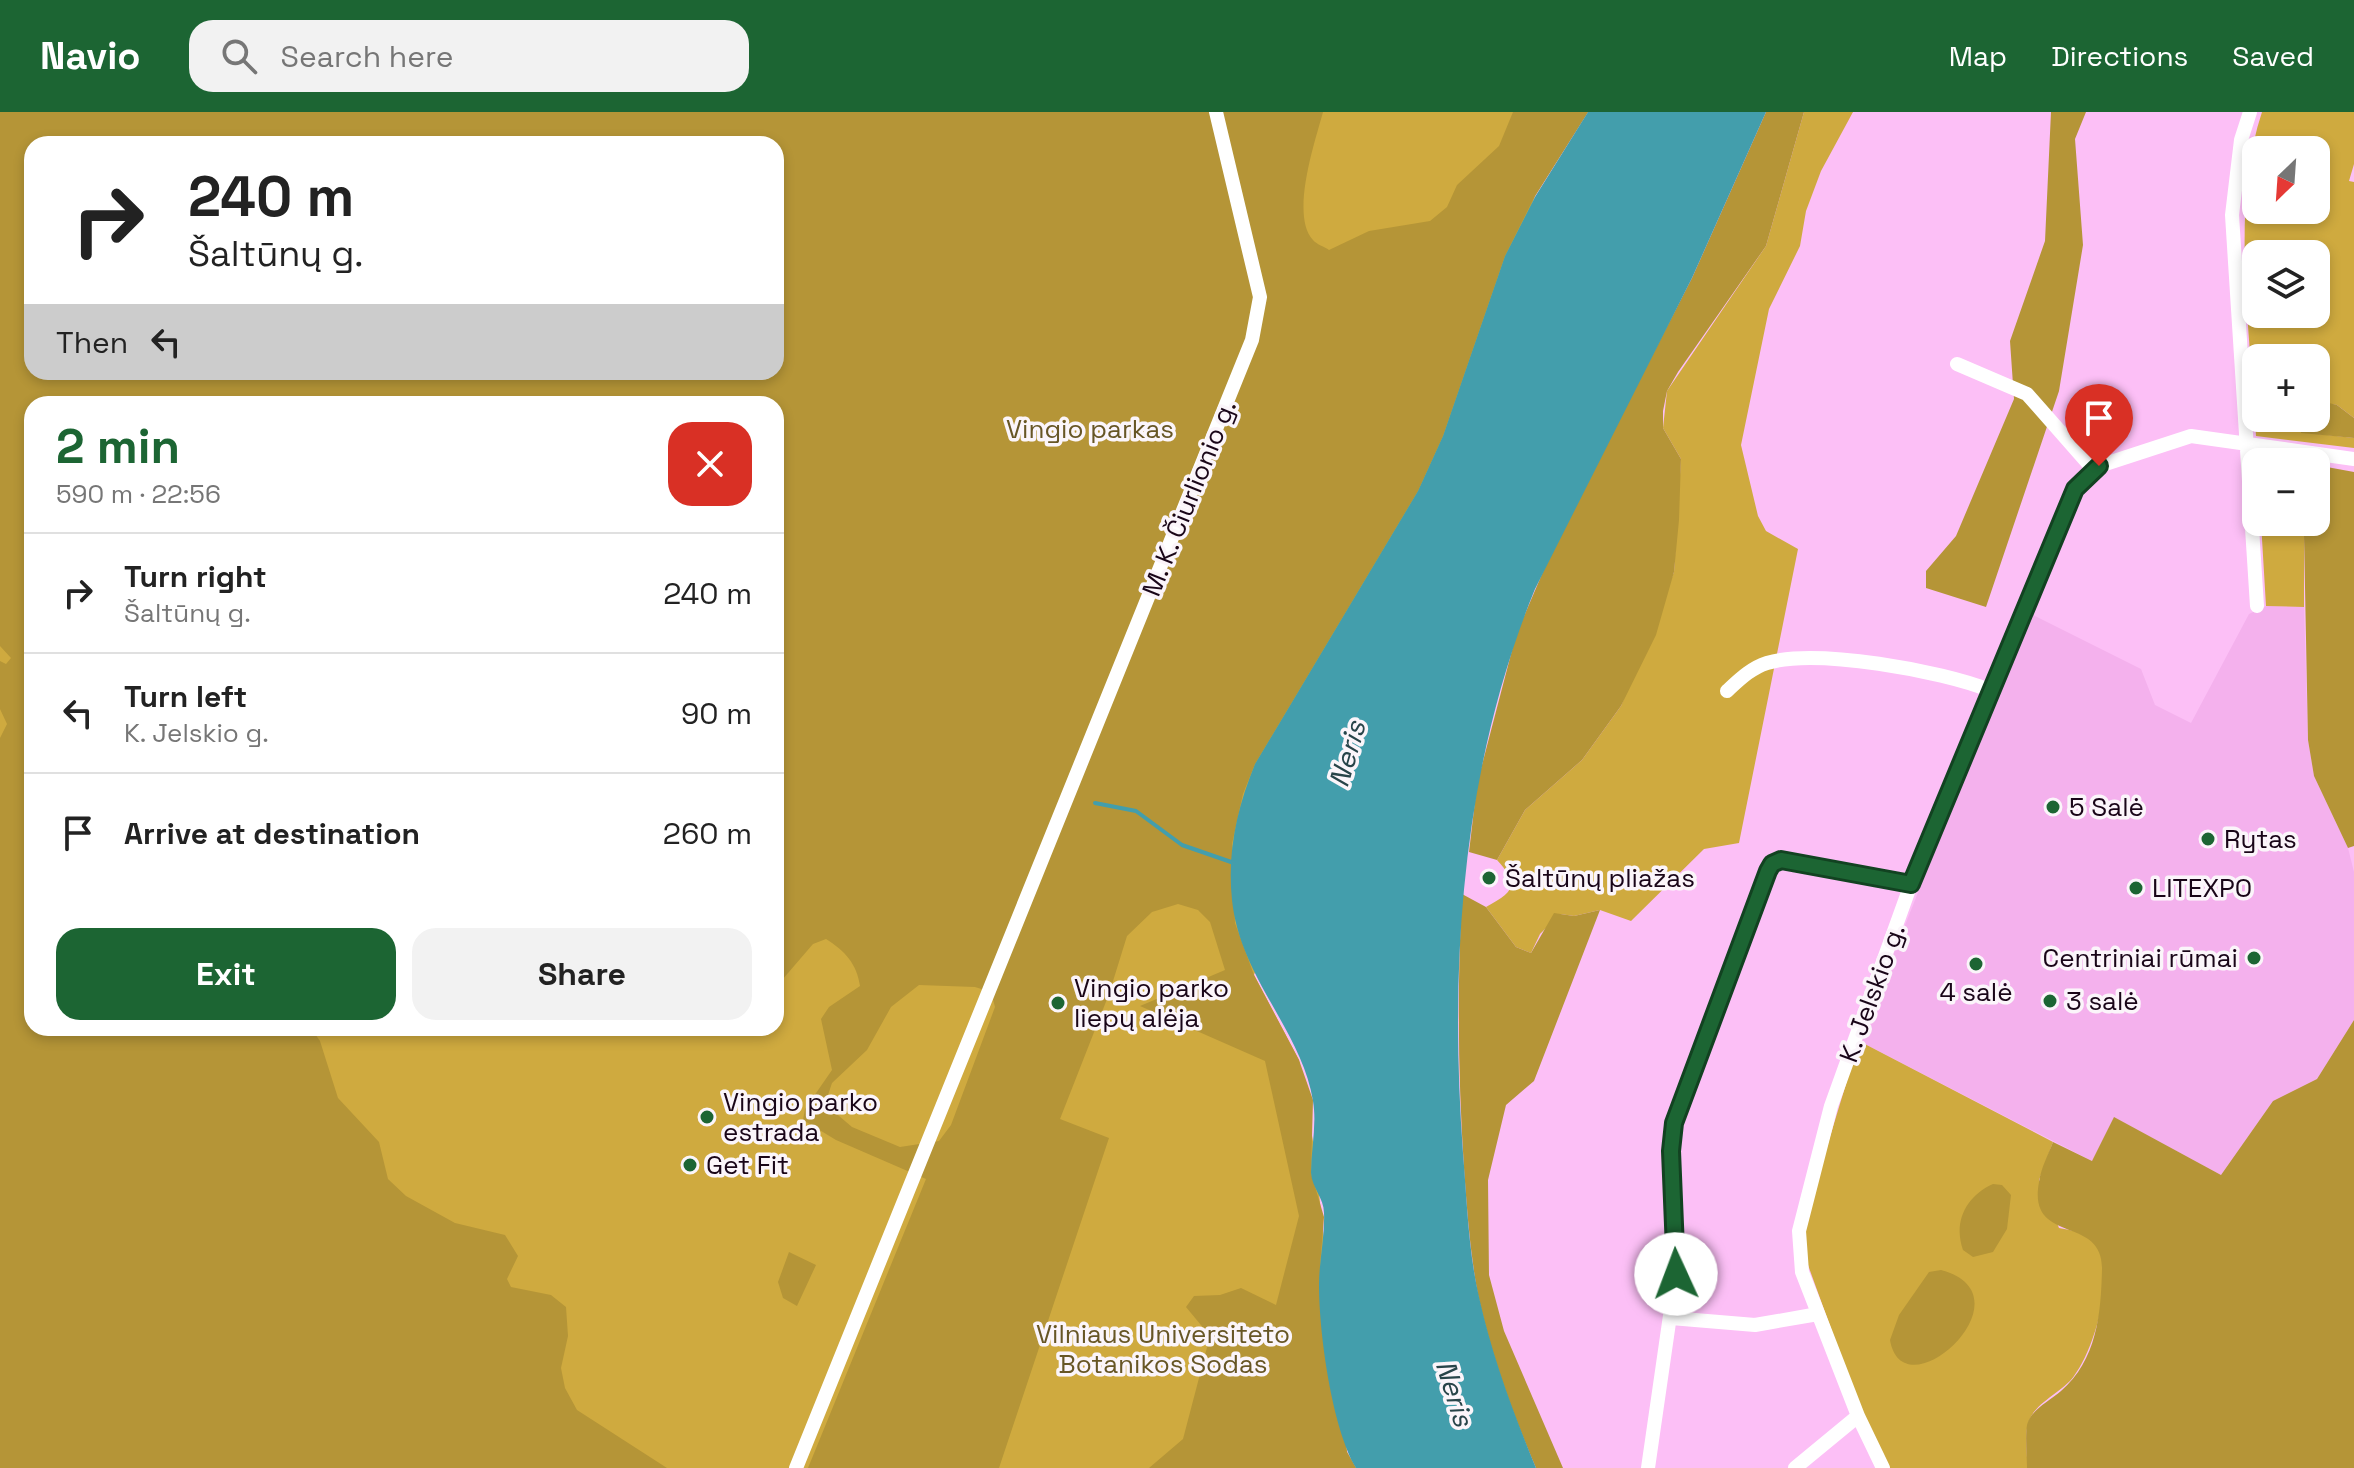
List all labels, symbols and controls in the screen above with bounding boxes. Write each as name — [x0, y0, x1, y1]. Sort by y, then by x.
search box — [189, 20, 749, 92]
text: Navio — [40, 32, 141, 80]
icon: search — [217, 34, 261, 78]
text: Search here — [281, 37, 453, 76]
text: Map — [1949, 38, 2007, 74]
text: Directions — [2051, 38, 2188, 74]
text: Saved — [2232, 38, 2314, 74]
north arrow — [2242, 136, 2330, 224]
map controls — [2242, 136, 2330, 536]
text: 240 m — [188, 161, 354, 232]
icon: right — [56, 168, 160, 272]
text: Šaltūnų g. — [188, 231, 363, 277]
button: layers — [2242, 240, 2330, 328]
icon: left — [144, 320, 188, 364]
text: Then — [56, 323, 128, 362]
button: + — [2242, 344, 2330, 432]
pin — [2065, 384, 2133, 466]
street label: M. K. Čiurlionio g. — [1134, 395, 1244, 601]
icon: arrive — [2077, 396, 2121, 440]
park label: Vingio parkas — [1006, 412, 1174, 446]
text: 2 min — [56, 416, 180, 477]
button: close — [668, 422, 752, 506]
button: − — [2242, 448, 2330, 536]
text: 590 m · 22:56 — [56, 477, 221, 511]
text: Turn right — [124, 557, 267, 596]
icon: right — [56, 571, 100, 615]
text: 240 m — [663, 574, 752, 613]
text: Šaltūnų g. — [124, 596, 251, 630]
text: Turn left — [124, 677, 247, 716]
icon: left — [56, 691, 100, 735]
text: 90 m — [681, 694, 752, 733]
water label: Neris — [1320, 715, 1374, 791]
text: K. Jelskio g. — [124, 716, 269, 750]
place label: 5 Salė — [2069, 790, 2144, 824]
marker: 5 Salė — [2044, 798, 2062, 816]
icon: arrive — [56, 811, 100, 855]
text: Arrive at destination — [124, 814, 420, 853]
text: 260 m — [663, 814, 752, 853]
place label: Rytas — [2224, 822, 2297, 856]
marker: Rytas — [2199, 830, 2217, 848]
place label: Šaltūnų pliažas — [1505, 861, 1695, 895]
marker: Šaltūnų pliažas — [1480, 869, 1498, 887]
place label: LITEXPO — [2152, 871, 2252, 905]
marker: LITEXPO — [2127, 879, 2145, 897]
street label: K. Jelskio g. — [1831, 919, 1913, 1067]
button: Exit — [56, 928, 396, 1020]
button: Share — [412, 928, 752, 1020]
place label: Centriniai rūmai — [2043, 941, 2238, 975]
marker: Centriniai rūmai — [2245, 949, 2263, 967]
marker: 4 salė — [1967, 955, 1985, 973]
place label: Vingio parko liepų alėja — [1074, 971, 1229, 1035]
place label: 4 salė — [1939, 975, 2013, 1009]
place label: 3 salė — [2066, 984, 2139, 1018]
marker: 3 salė — [2041, 992, 2059, 1010]
marker: Vingio parko liepų alėja — [1049, 994, 1067, 1012]
place label: Vingio parko estrada — [723, 1085, 878, 1149]
marker: Vingio parko estrada — [698, 1108, 716, 1126]
place label: Get Fit — [706, 1148, 789, 1182]
marker: Get Fit — [681, 1156, 699, 1174]
position arrow — [1634, 1232, 1718, 1316]
park label: Vilniaus Universiteto Botanikos Sodas — [1036, 1317, 1290, 1381]
water label: Neris — [1428, 1356, 1482, 1432]

